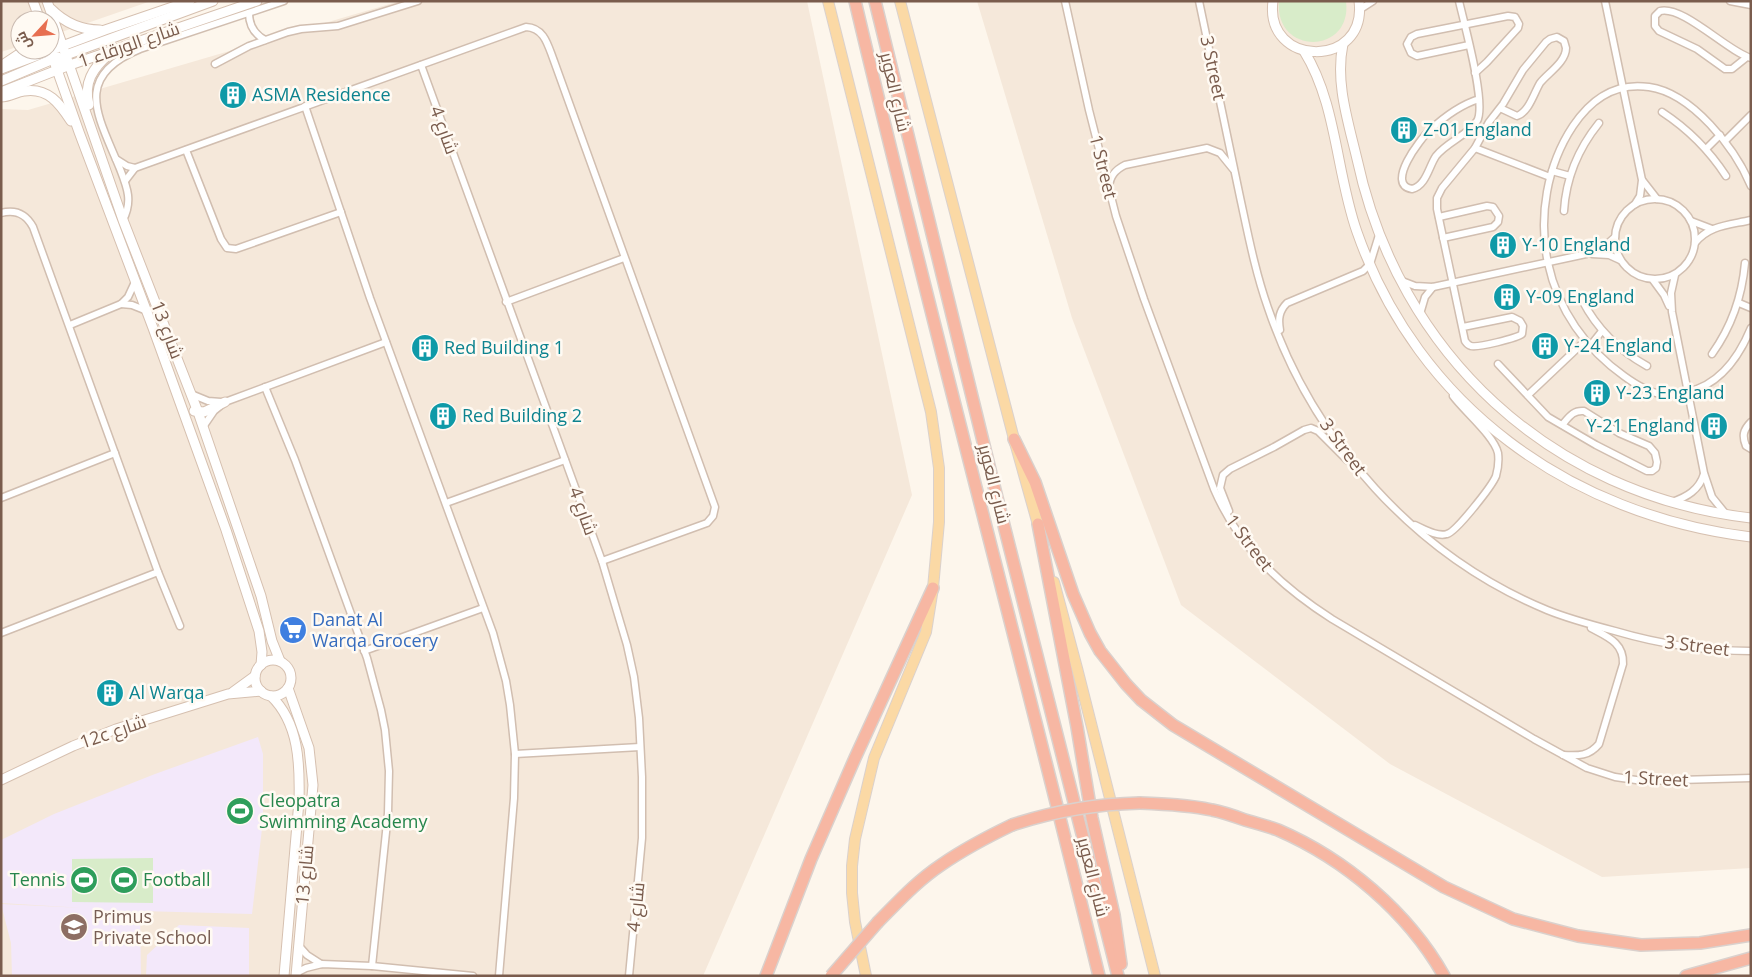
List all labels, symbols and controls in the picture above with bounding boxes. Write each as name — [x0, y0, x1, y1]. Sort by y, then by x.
north arrow — [10, 10, 60, 60]
street label: شارع الورقاء 1 — [75, 16, 183, 74]
text: ش — [10, 29, 35, 53]
street label: 3 Street — [1195, 33, 1232, 102]
street label: شارع العوير — [874, 48, 917, 134]
building icon: ASMA Residence — [218, 80, 248, 110]
place label: ASMA Residence — [252, 82, 391, 106]
street label: شارع 4 — [424, 102, 465, 158]
building icon: Z-01 England — [1389, 115, 1419, 145]
place label: Z-01 England — [1423, 117, 1532, 141]
street label: 1 Street — [1084, 132, 1124, 201]
building icon: Y-10 England — [1488, 230, 1518, 260]
place label: Y-10 England — [1522, 232, 1631, 256]
building icon: Y-09 England — [1492, 282, 1522, 312]
place label: Y-09 England — [1526, 284, 1635, 308]
street label: شارع 13 — [145, 297, 190, 362]
building icon: Y-24 England — [1530, 331, 1560, 361]
building icon: Red Building 1 — [410, 333, 440, 363]
place label: Y-24 England — [1564, 333, 1673, 357]
place label: Red Building 1 — [444, 335, 564, 359]
building icon: Y-23 England — [1582, 378, 1612, 408]
place label: Y-23 England — [1616, 380, 1725, 404]
building icon: Red Building 2 — [428, 401, 458, 431]
place label: Red Building 2 — [462, 403, 582, 427]
building icon: Y-21 England — [1699, 411, 1729, 441]
street label: 3 Street — [1315, 413, 1373, 480]
place label: Y-21 England — [1586, 413, 1695, 437]
street label: شارع العوير — [972, 440, 1016, 526]
street label: شارع 4 — [563, 483, 604, 539]
street label: 1 Street — [1221, 509, 1279, 576]
place label: Danat Al Warqa Grocery — [312, 607, 439, 652]
supermarket icon: Danat Al Warqa Grocery — [278, 615, 308, 645]
street label: 3 Street — [1663, 629, 1731, 661]
building icon: Al Warqa — [95, 678, 125, 708]
place label: Al Warqa — [129, 680, 205, 704]
street label: 12c شارع — [76, 709, 149, 755]
street label: 1 Street — [1623, 764, 1689, 792]
place label: Cleopatra Swimming Academy — [259, 788, 429, 833]
sports icon: Cleopatra Swimming Academy — [225, 796, 255, 826]
street label: شارع العوير — [1071, 833, 1115, 919]
street label: شارع 13 — [289, 844, 320, 906]
sports icon: Tennis — [69, 865, 99, 895]
sports icon: Football — [109, 865, 139, 895]
place label: Tennis — [10, 867, 65, 891]
place label: Football — [143, 867, 210, 891]
street label: شارع 4 — [620, 881, 651, 933]
place label: Primus Private School — [93, 904, 212, 949]
school or university icon: Primus Private School — [59, 912, 89, 942]

